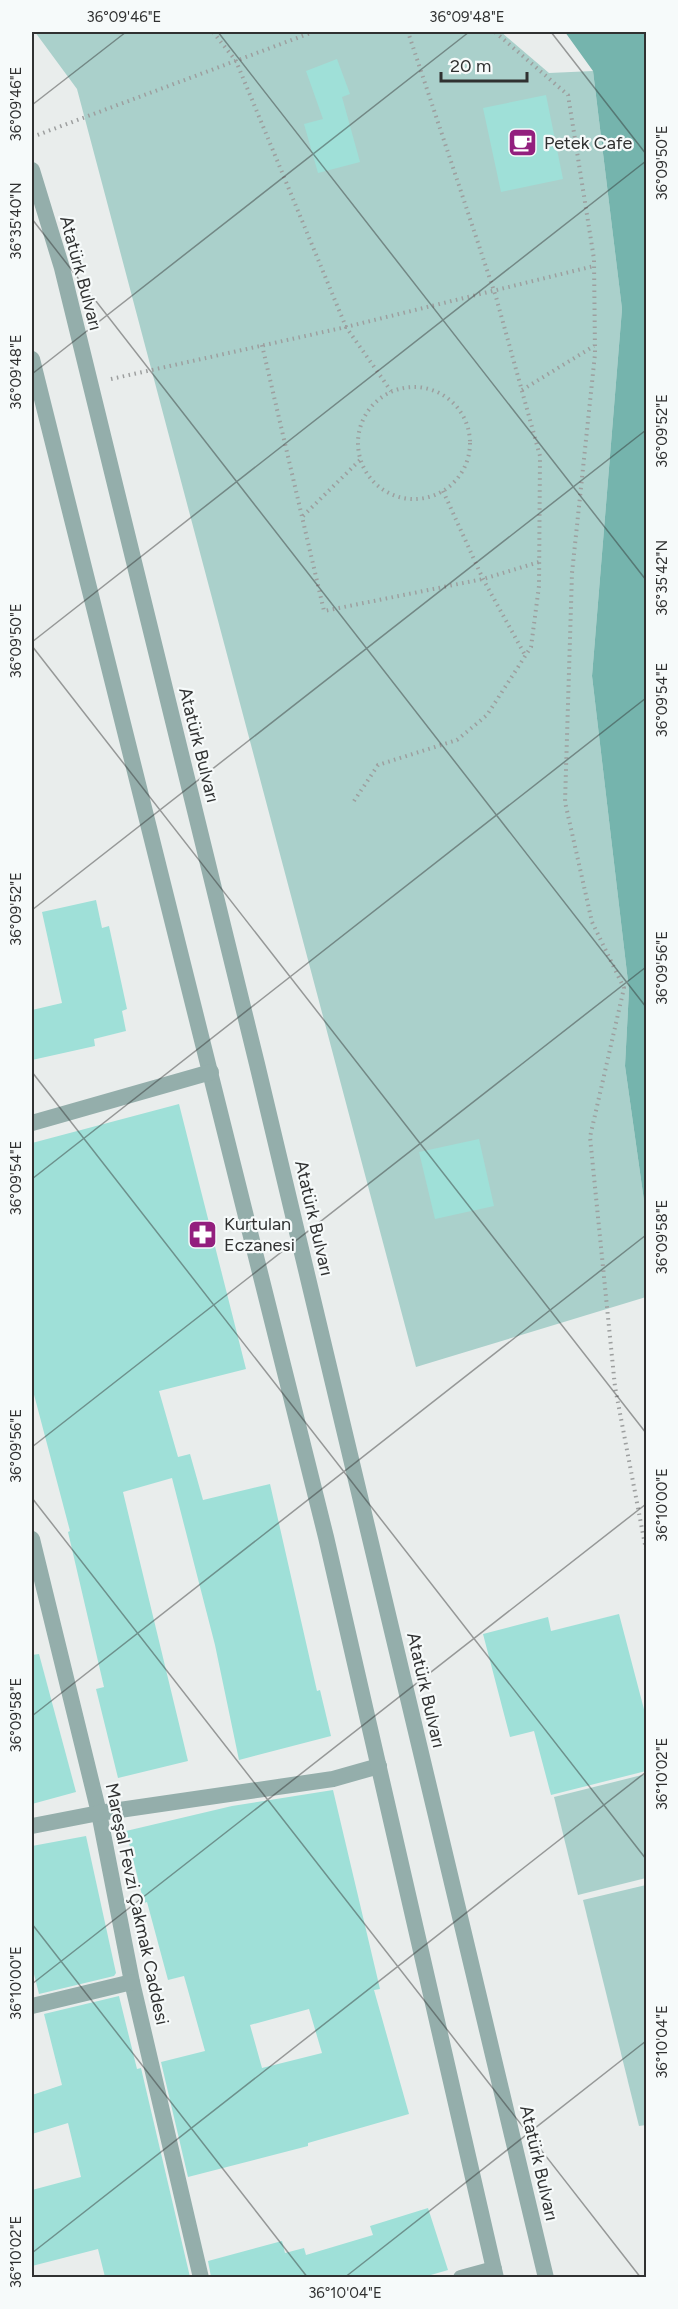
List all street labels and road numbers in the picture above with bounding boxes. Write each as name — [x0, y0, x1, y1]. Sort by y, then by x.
street label: Atatürk Bulvarı — [55, 213, 107, 333]
street label: Atatürk Bulvarı — [174, 685, 224, 805]
street label: Atatürk Bulvarı — [290, 1158, 338, 1278]
street label: Atatürk Bulvarı — [402, 1630, 450, 1750]
street label: Mareşal Fevzi Çakmak Caddesi — [101, 1781, 173, 2027]
street label: Atatürk Bulvarı — [515, 2103, 563, 2223]

